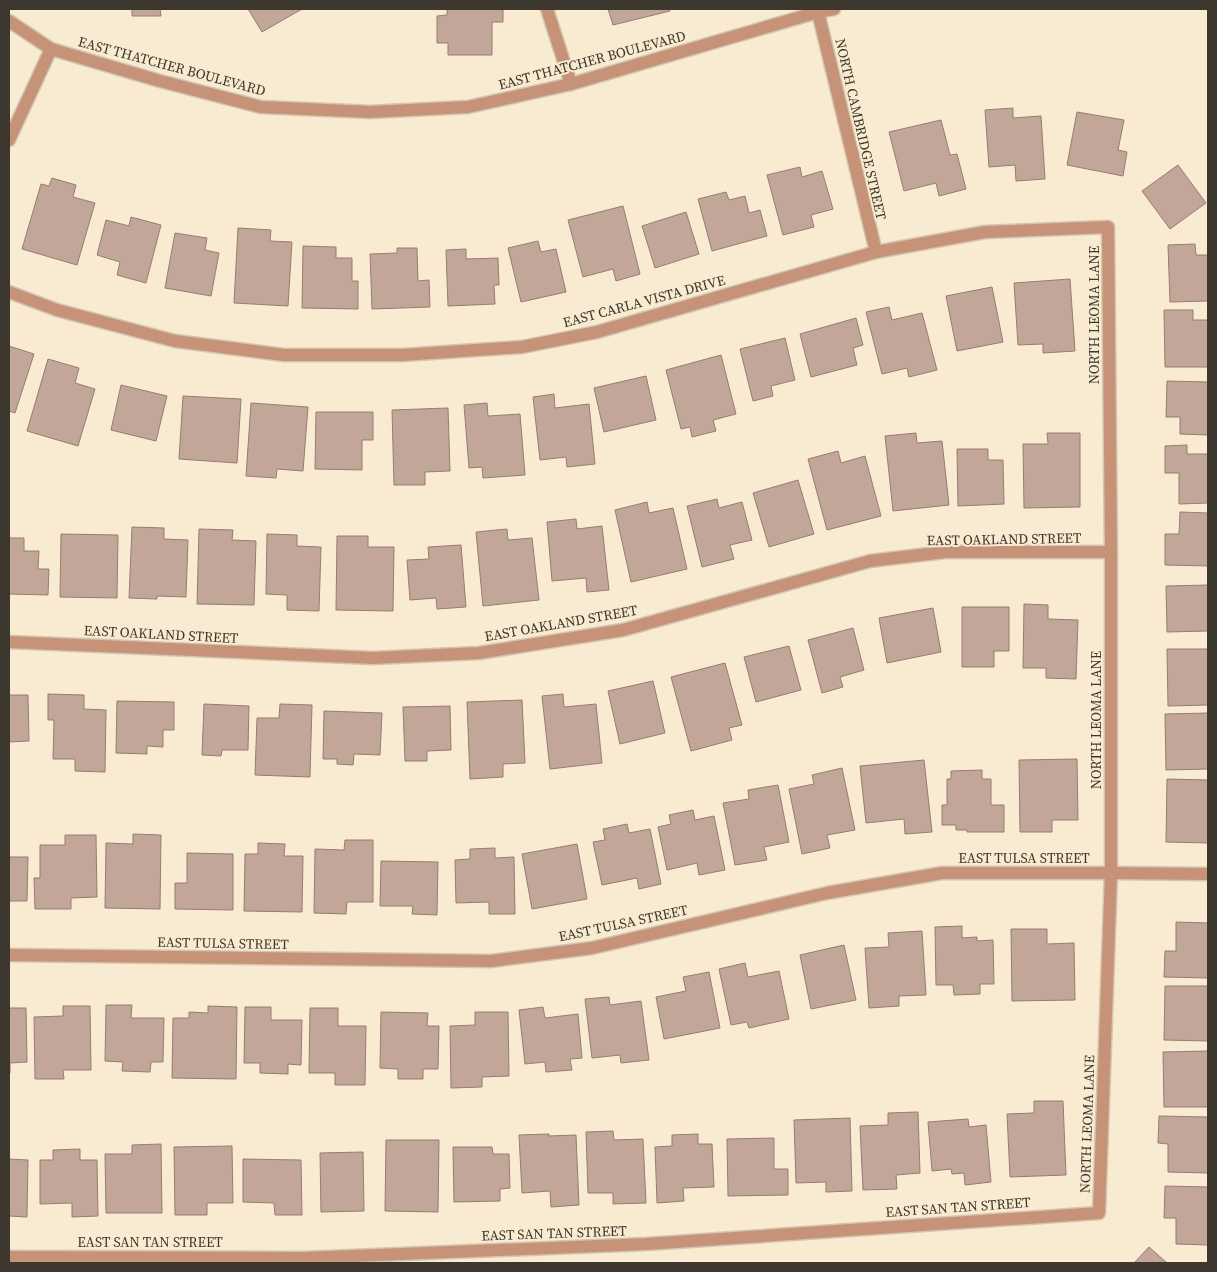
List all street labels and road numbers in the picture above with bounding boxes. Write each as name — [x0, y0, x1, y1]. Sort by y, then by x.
street label: EAST THATCHER BOULEVARD — [496, 25, 688, 95]
street label: EAST THATCHER BOULEVARD — [76, 31, 268, 101]
street label: NORTH CAMBRIDGE STREET — [830, 36, 892, 222]
street label: NORTH LEOMA LANE — [1084, 246, 1104, 384]
street label: EAST CARLA VISTA DRIVE — [561, 270, 727, 332]
street label: EAST OAKLAND STREET — [926, 528, 1082, 550]
street label: EAST OAKLAND STREET — [483, 600, 640, 646]
street label: EAST OAKLAND STREET — [83, 620, 239, 648]
street label: NORTH LEOMA LANE — [1086, 651, 1106, 789]
street label: EAST TULSA STREET — [958, 848, 1090, 868]
street label: EAST TULSA STREET — [557, 899, 690, 946]
street label: EAST TULSA STREET — [157, 932, 290, 954]
street label: NORTH LEOMA LANE — [1075, 1054, 1099, 1194]
street label: EAST SAN TAN STREET — [885, 1192, 1032, 1222]
street label: EAST SAN TAN STREET — [481, 1220, 628, 1246]
street label: EAST SAN TAN STREET — [77, 1232, 223, 1252]

